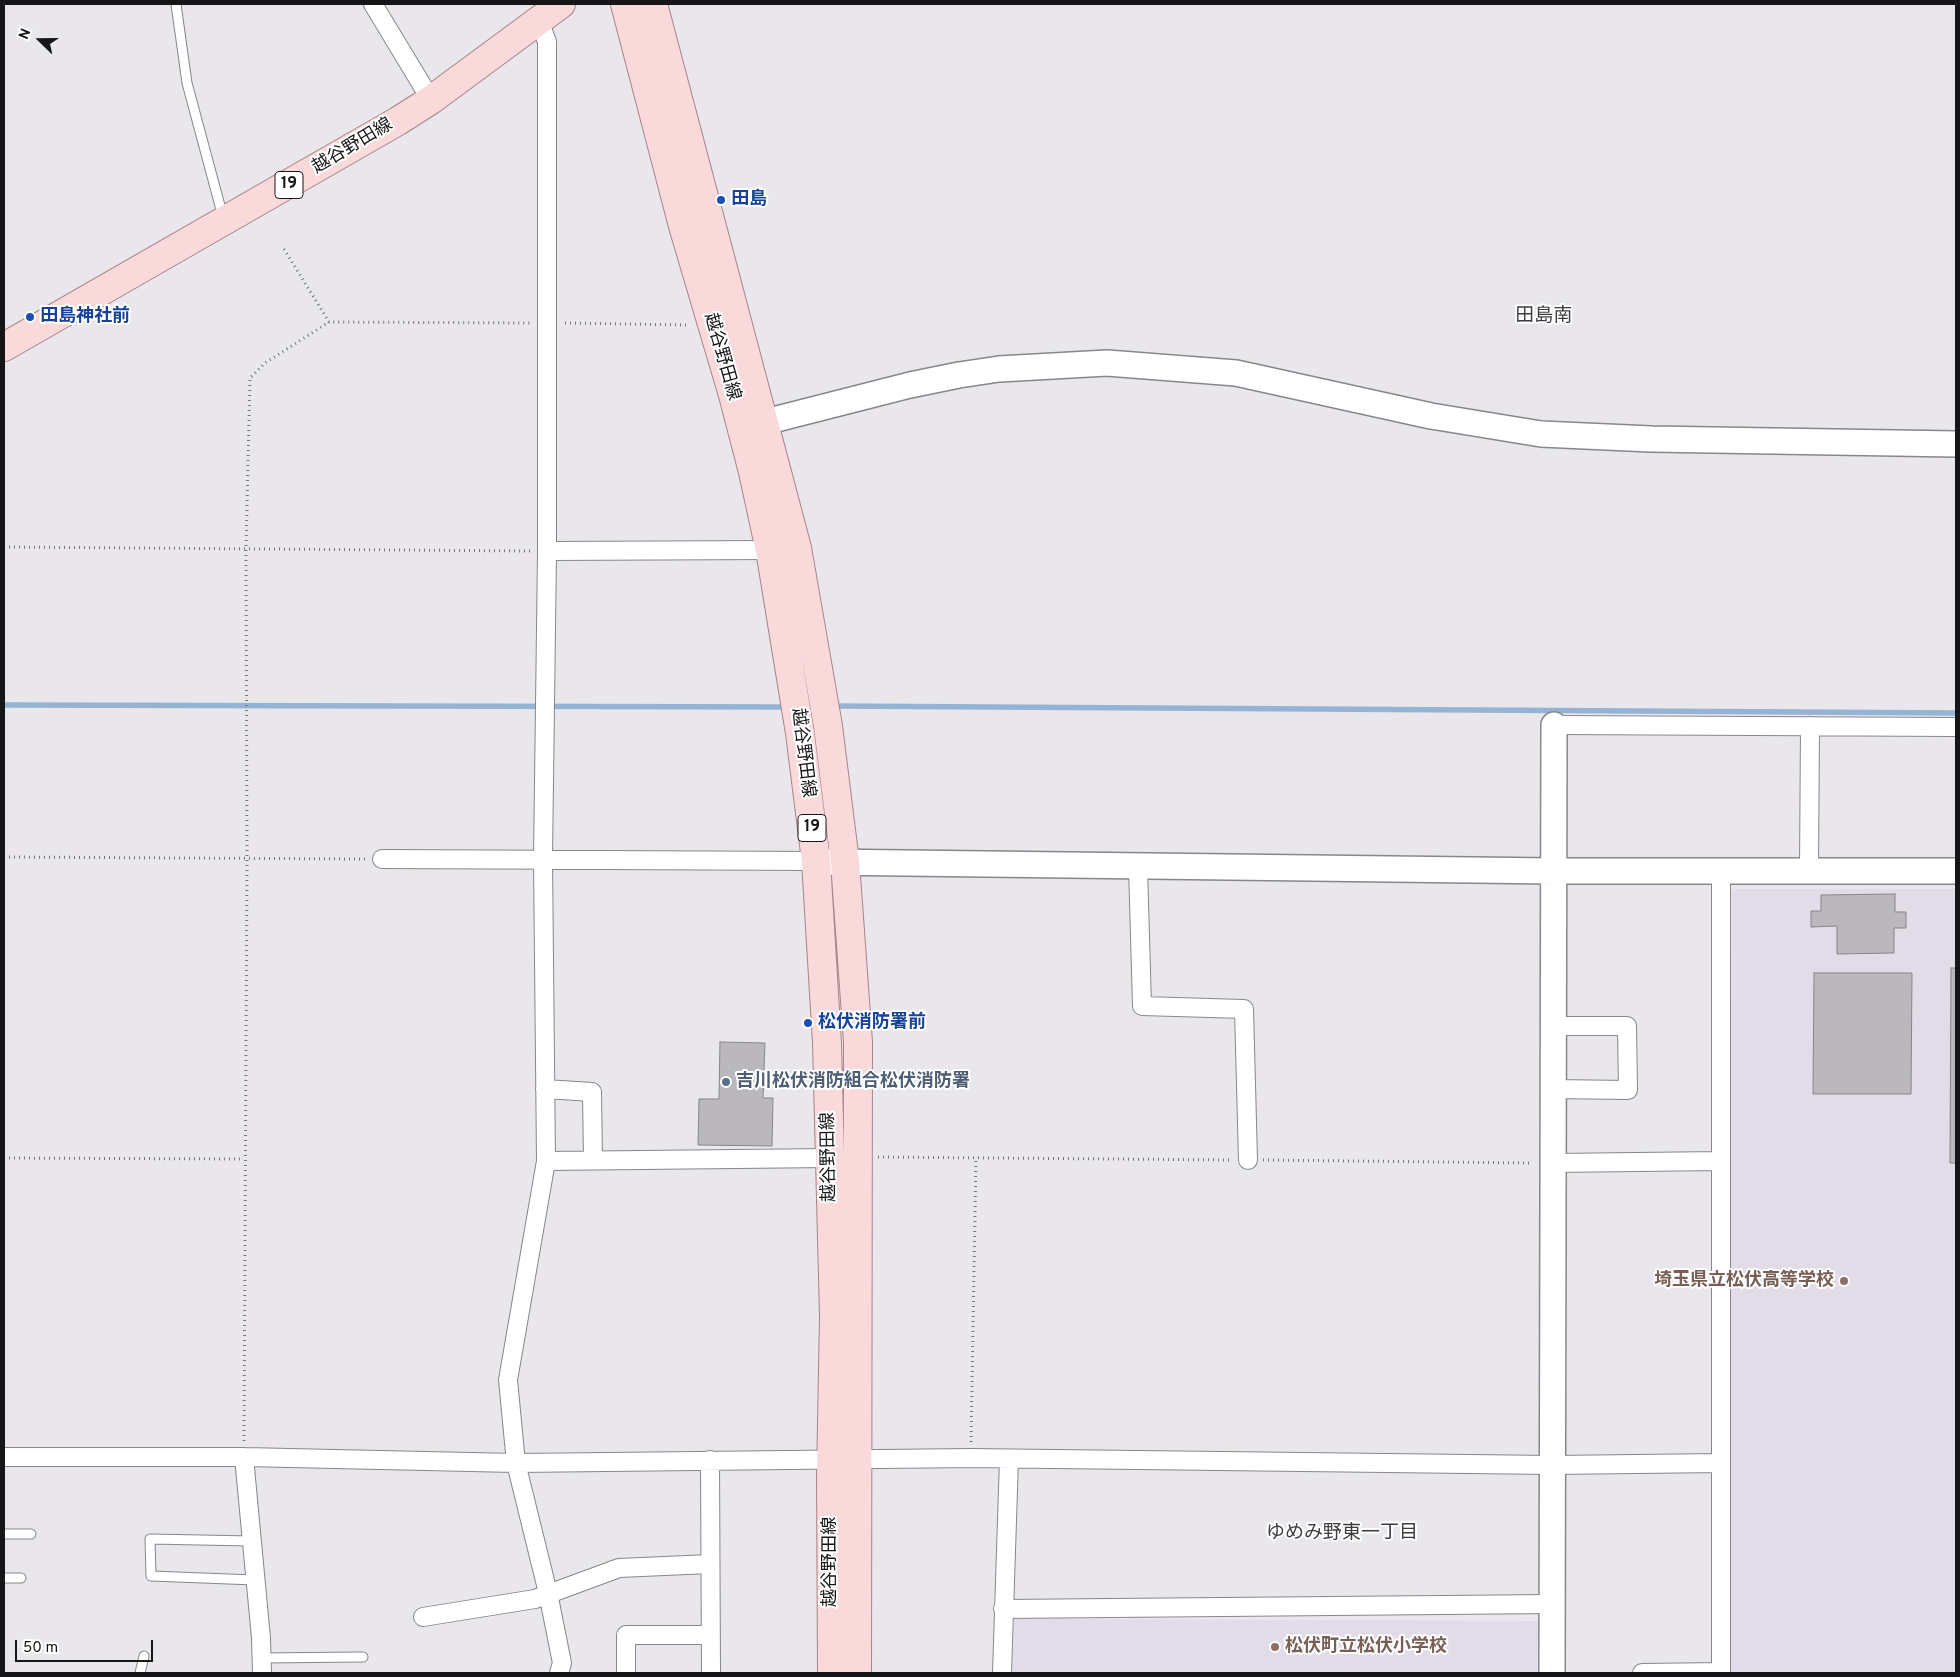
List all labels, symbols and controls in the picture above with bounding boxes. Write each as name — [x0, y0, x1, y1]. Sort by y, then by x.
north arrow — [15, 15, 65, 65]
text: N — [16, 26, 35, 42]
street label: 越谷野田線 — [309, 115, 397, 179]
road number: 19 — [275, 172, 303, 198]
place label: 田島 — [731, 189, 767, 211]
marker: 田島 — [715, 194, 727, 206]
place label: 田島神社前 — [40, 306, 130, 328]
district label: 田島南 — [1516, 306, 1572, 328]
marker: 田島神社前 — [24, 311, 36, 323]
street label: 越谷野田線 — [698, 311, 744, 403]
street label: 越谷野田線 — [786, 707, 818, 799]
road number: 19 — [798, 814, 826, 841]
place label: 松伏消防署前 — [818, 1012, 926, 1034]
marker: 松伏消防署前 — [802, 1017, 814, 1029]
place label: 吉川松伏消防組合松伏消防署 — [736, 1071, 970, 1093]
marker: 吉川松伏消防組合松伏消防署 — [720, 1076, 732, 1088]
street label: 越谷野田線 — [818, 1112, 842, 1202]
place label: 埼玉県立松伏高等学校 — [1654, 1270, 1834, 1292]
marker: 埼玉県立松伏高等学校 — [1838, 1275, 1850, 1287]
street label: 越谷野田線 — [820, 1517, 842, 1607]
district label: ゆめみ野東一丁目 — [1266, 1523, 1418, 1545]
scale bar — [18, 1630, 155, 1662]
place label: 松伏町立松伏小学校 — [1285, 1636, 1447, 1658]
text: 50 m — [23, 1639, 58, 1658]
marker: 松伏町立松伏小学校 — [1269, 1641, 1281, 1653]

